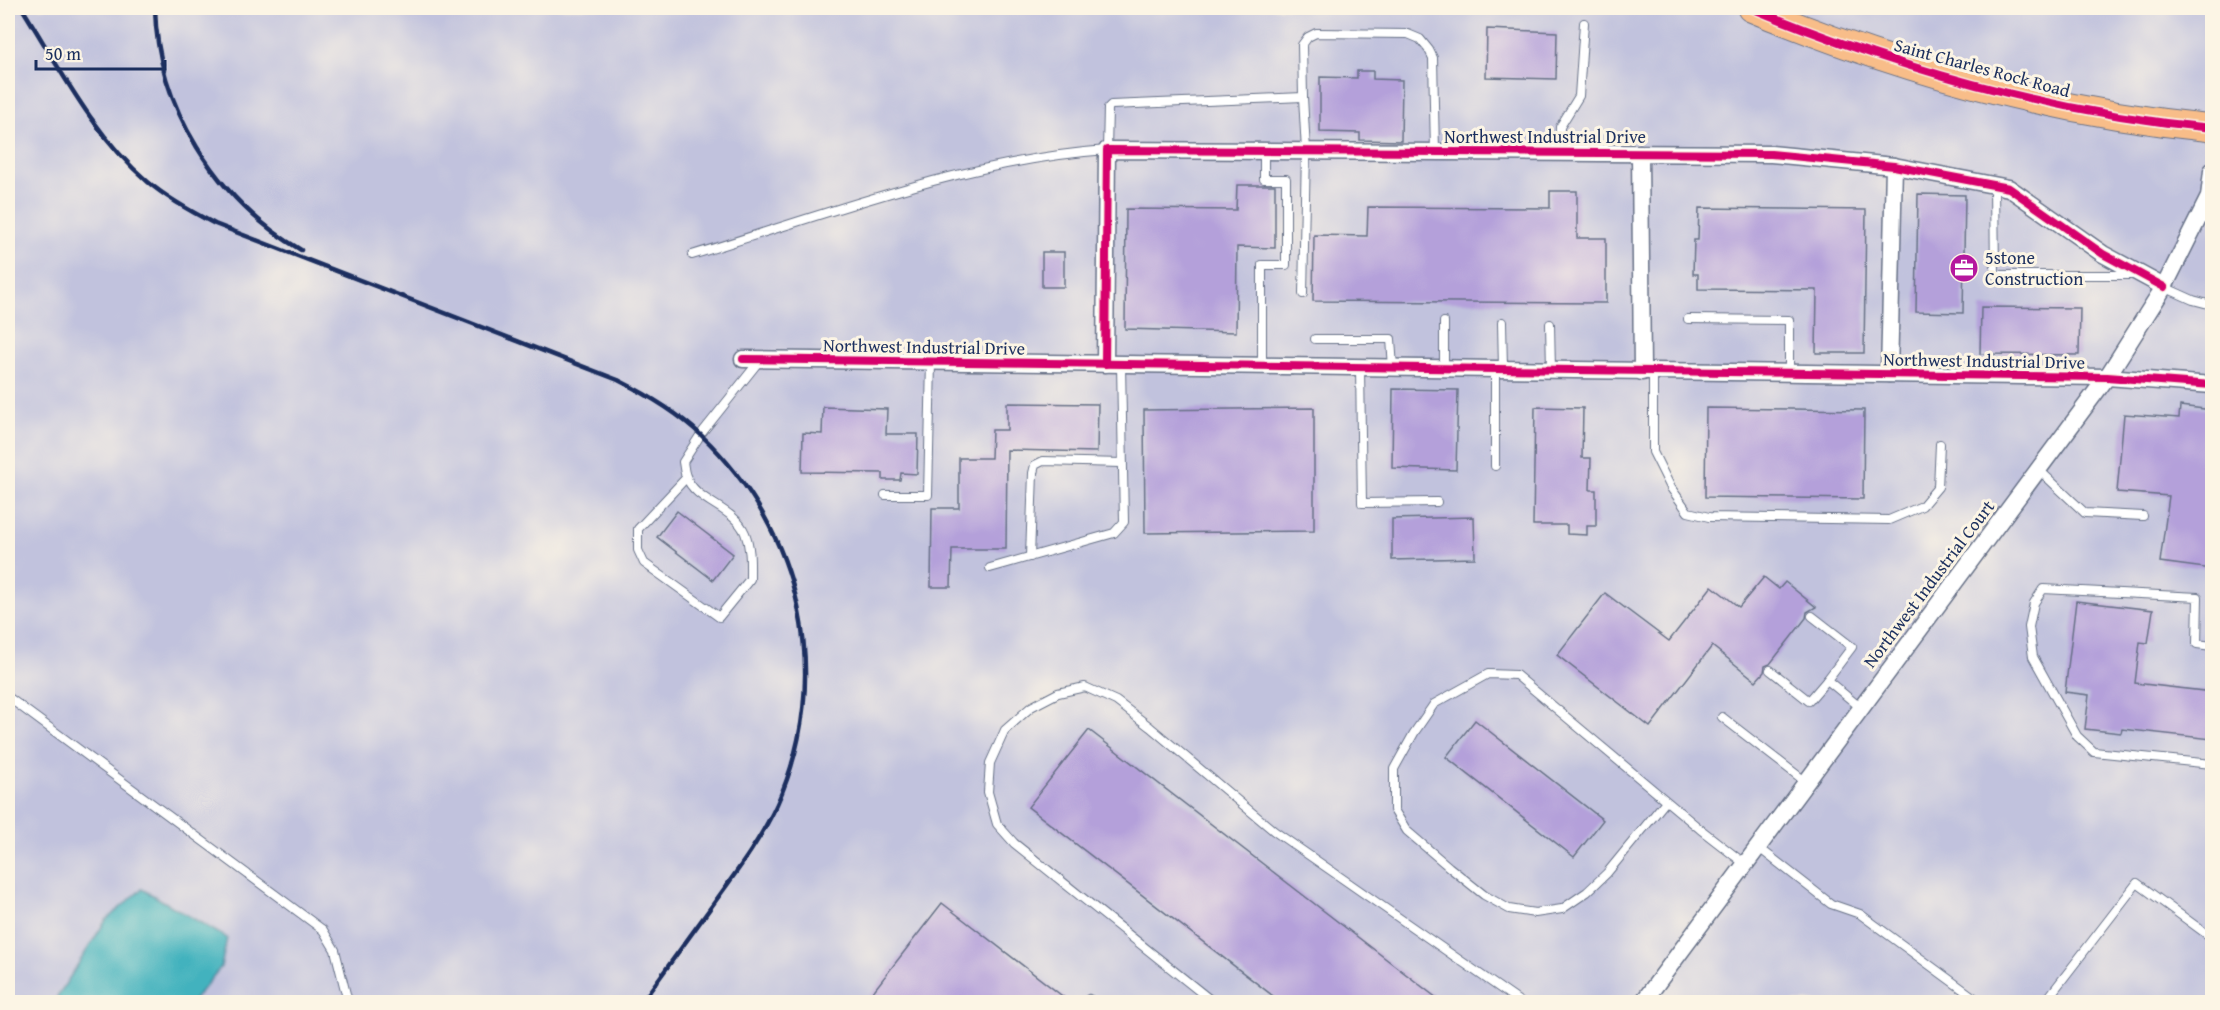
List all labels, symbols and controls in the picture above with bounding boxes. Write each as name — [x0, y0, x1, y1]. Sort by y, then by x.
street label: Saint Charles Rock Road — [1891, 31, 2074, 104]
scale bar — [36, 33, 165, 71]
text: 50 m — [45, 40, 81, 67]
street label: Northwest Industrial Drive — [1444, 123, 1646, 150]
place label: 5stone Construction — [1985, 244, 2083, 292]
office icon: 5stone Construction — [1948, 252, 1980, 284]
street label: Northwest Industrial Drive — [823, 331, 1025, 362]
street label: Northwest Industrial Drive — [1883, 345, 2085, 376]
street label: Northwest Industrial Court — [1856, 494, 2001, 673]

